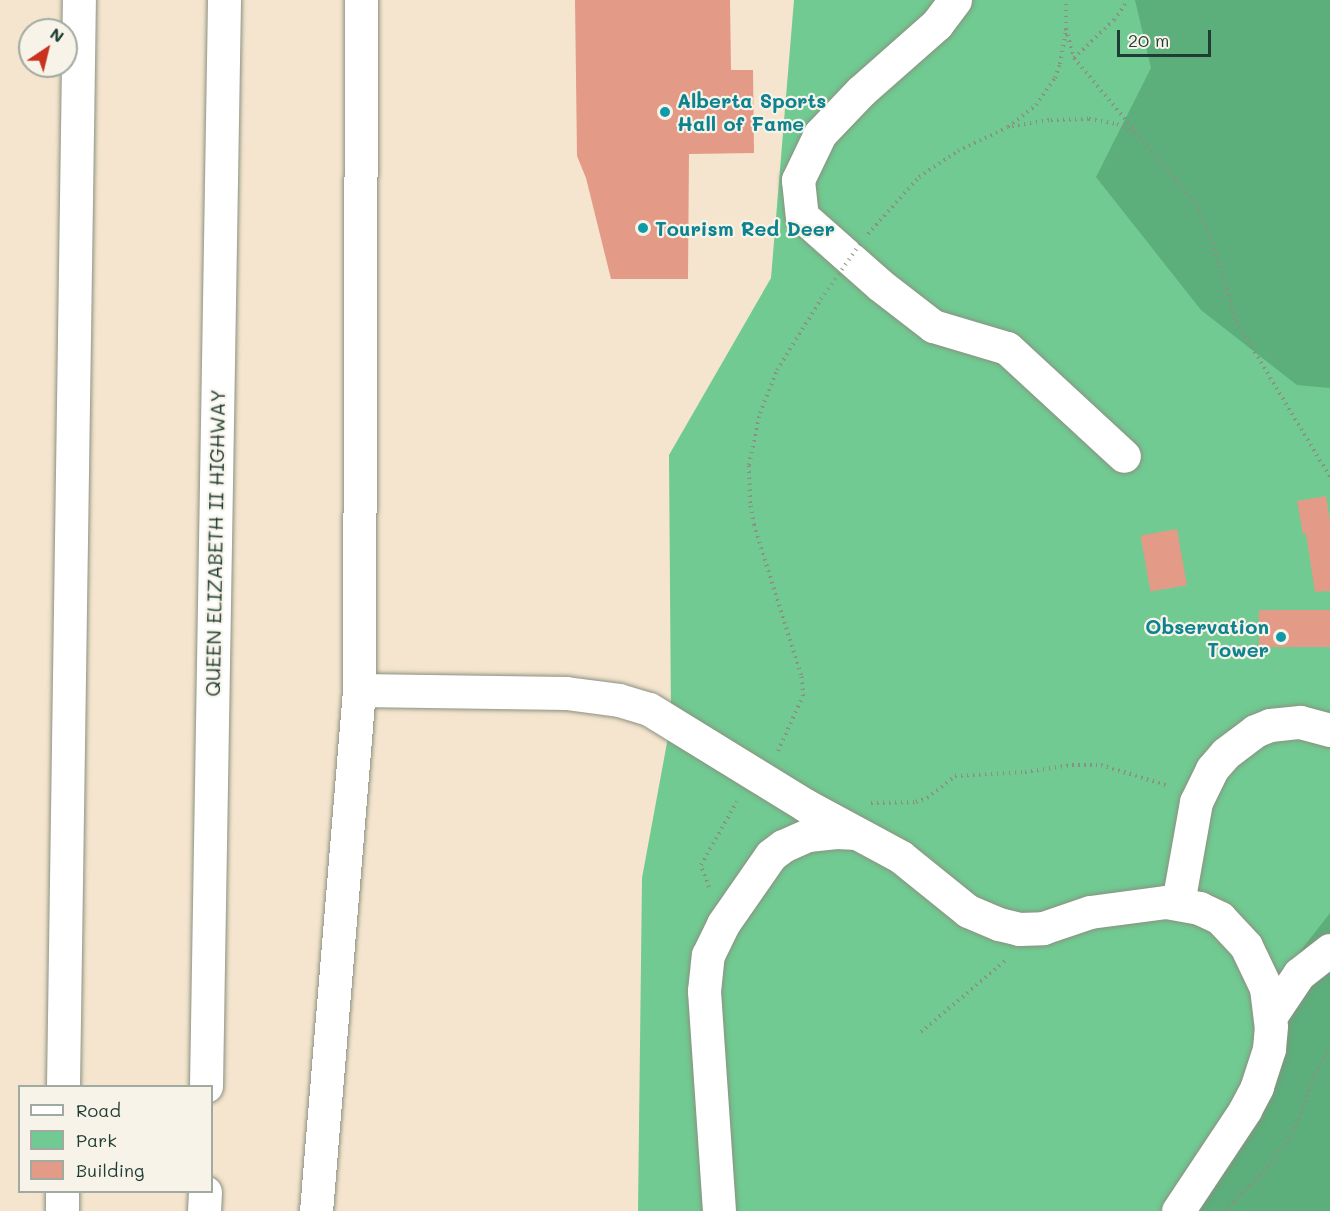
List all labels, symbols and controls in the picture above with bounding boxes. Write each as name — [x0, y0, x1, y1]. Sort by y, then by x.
north arrow — [18, 18, 78, 78]
scale bar — [1120, 18, 1214, 56]
text: N — [46, 22, 68, 47]
text: 20 m — [1128, 28, 1169, 52]
place label: Alberta Sports Hall of Fame — [677, 88, 826, 135]
marker: Alberta Sports Hall of Fame — [658, 105, 672, 119]
place label: Tourism Red Deer — [655, 216, 835, 240]
marker: Tourism Red Deer — [636, 221, 650, 235]
street label: QUEEN ELIZABETH II HIGHWAY — [200, 389, 230, 697]
place label: Observation Tower — [1145, 614, 1269, 661]
marker: Observation Tower — [1274, 630, 1288, 644]
legend — [18, 1085, 213, 1193]
text: Road — [76, 1098, 121, 1122]
text: Park — [76, 1128, 117, 1152]
text: Building — [76, 1158, 144, 1182]

